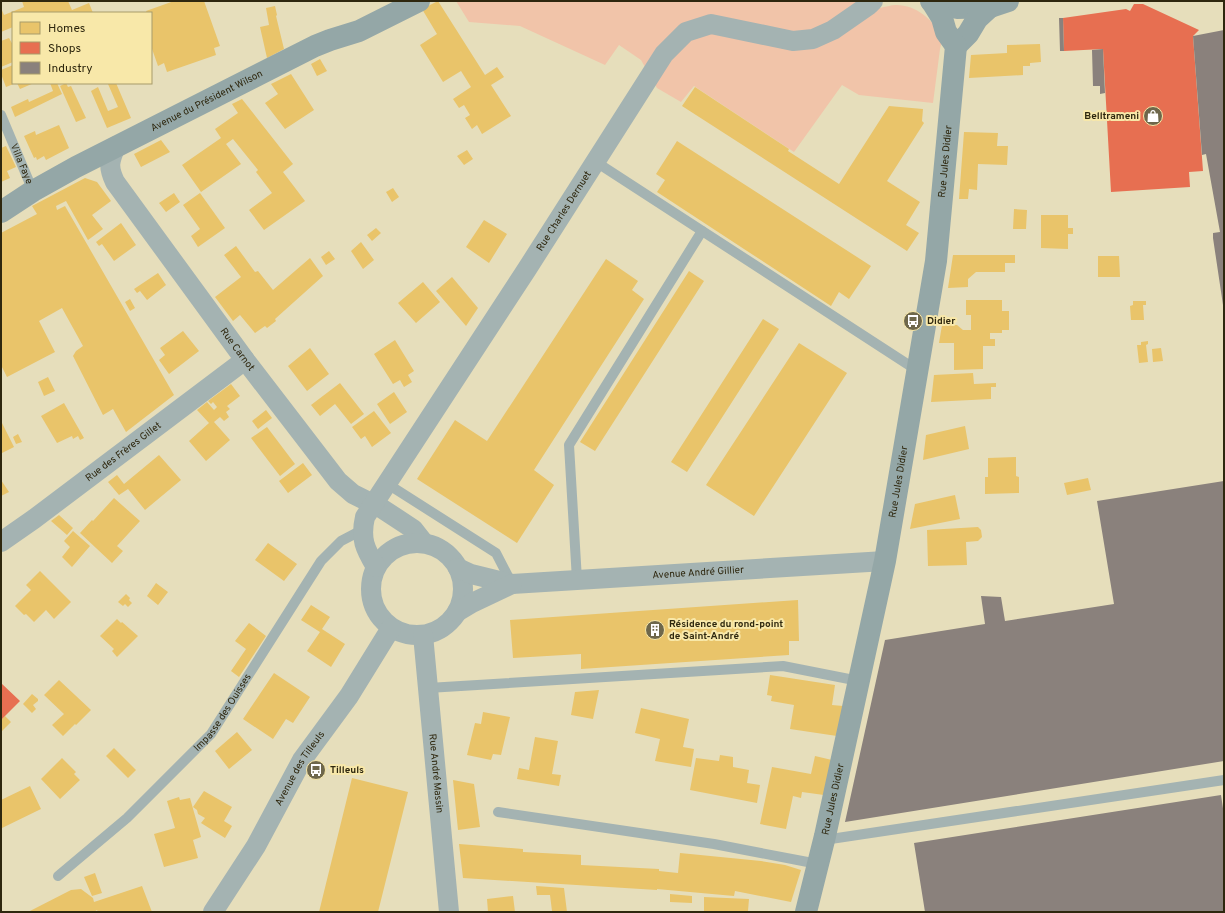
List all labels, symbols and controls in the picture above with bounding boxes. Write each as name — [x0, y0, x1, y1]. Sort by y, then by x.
legend — [12, 12, 152, 84]
text: Homes — [48, 21, 85, 37]
text: Shops — [48, 41, 81, 57]
text: Industry — [48, 61, 93, 77]
street label: Avenue du Président Wilson — [148, 67, 265, 135]
shop icon: Belltrameni — [1142, 105, 1164, 127]
place label: Belltrameni — [1084, 110, 1139, 123]
street label: Rue Jules Didier — [935, 125, 955, 198]
street label: Villa Faye — [7, 142, 36, 186]
street label: Rue Charles Dernuet — [534, 168, 594, 254]
bus stop icon: Didier — [902, 310, 924, 332]
place label: Didier — [927, 315, 956, 328]
street label: Rue Carnot — [217, 325, 258, 374]
street label: Rue des Frères Gillet — [83, 419, 164, 485]
street label: Rue Jules Didier — [886, 445, 911, 519]
street label: Avenue André Gillier — [652, 563, 744, 582]
place label: Résidence du rond-point de Saint-André — [669, 618, 783, 643]
building icon: Résidence du rond-point de Saint-André — [644, 619, 666, 641]
street label: Impasse des Ouisses — [191, 671, 254, 754]
street label: Avenue des Tilleuls — [272, 728, 328, 808]
street label: Rue André Massin — [426, 733, 446, 814]
bus stop icon: Tilleuls — [305, 759, 327, 781]
street label: Rue Jules Didier — [819, 762, 847, 836]
place label: Tilleuls — [330, 764, 364, 777]

